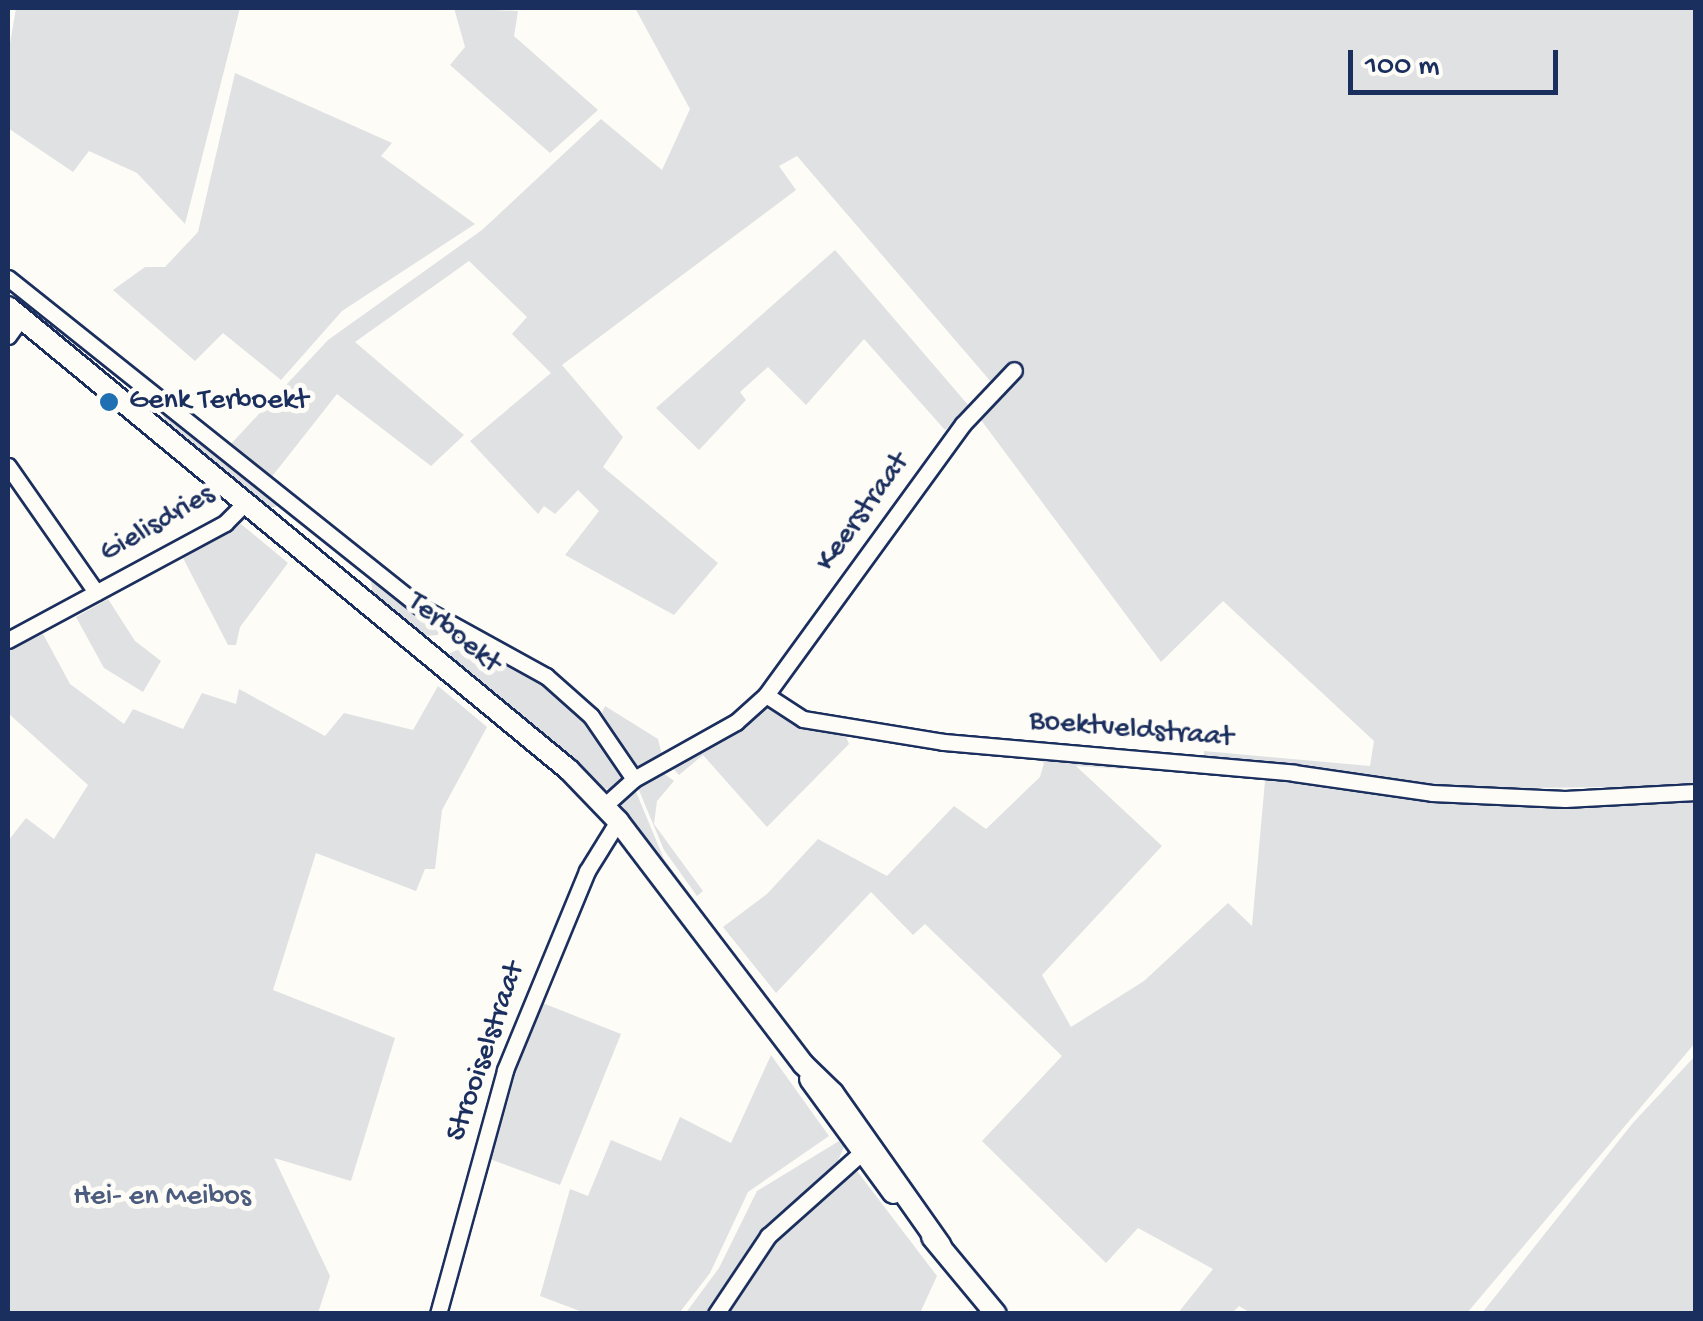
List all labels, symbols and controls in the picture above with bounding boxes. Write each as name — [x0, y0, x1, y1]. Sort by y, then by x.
scale bar — [1353, 30, 1563, 92]
text: 100 m — [1365, 50, 1440, 85]
place label: Genk Terboekt — [129, 384, 308, 420]
marker: Genk Terboekt — [98, 391, 120, 413]
street label: Keerstraat — [809, 447, 919, 579]
street label: Gielisdries — [94, 478, 222, 572]
street label: Terboekt — [399, 585, 507, 683]
street label: Boektveldstraat — [1028, 704, 1234, 758]
street label: Strooiselstraat — [440, 958, 534, 1146]
park label: Hei- en Meibos — [73, 1180, 251, 1216]

